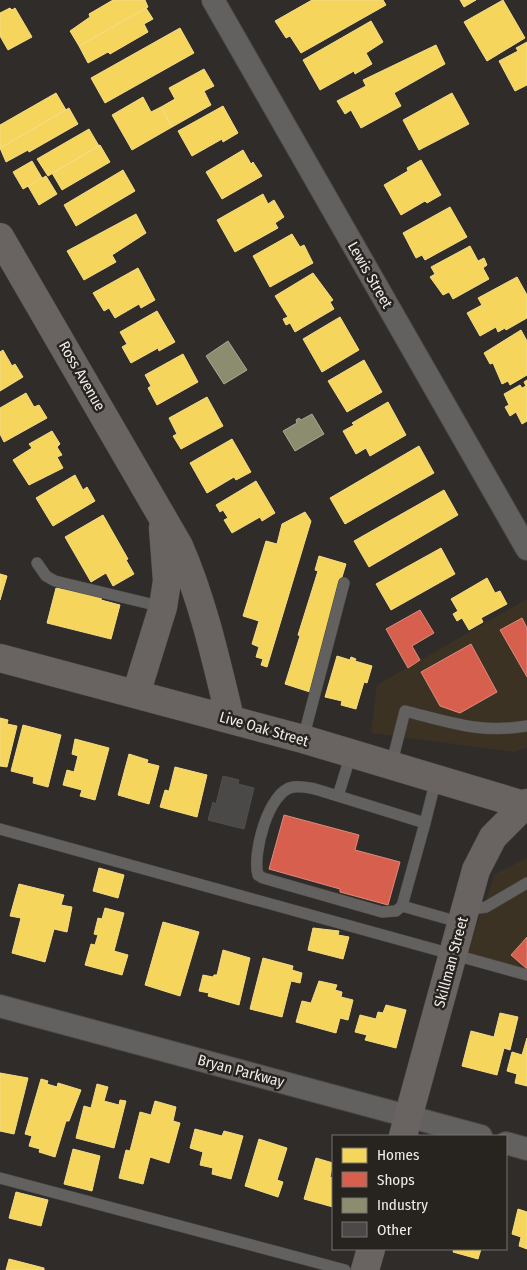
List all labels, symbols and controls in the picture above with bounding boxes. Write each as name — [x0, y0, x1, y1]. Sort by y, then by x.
street label: Lewis Street — [344, 238, 396, 312]
street label: Ross Avenue — [55, 338, 109, 414]
street label: Live Oak Street — [217, 708, 311, 750]
street label: Skillman Street — [430, 915, 472, 1009]
street label: Bryan Parkway — [196, 1051, 287, 1091]
legend — [332, 1135, 507, 1250]
text: Homes — [377, 1146, 419, 1164]
text: Shops — [377, 1171, 415, 1189]
text: Industry — [377, 1196, 428, 1214]
text: Other — [377, 1221, 413, 1239]

